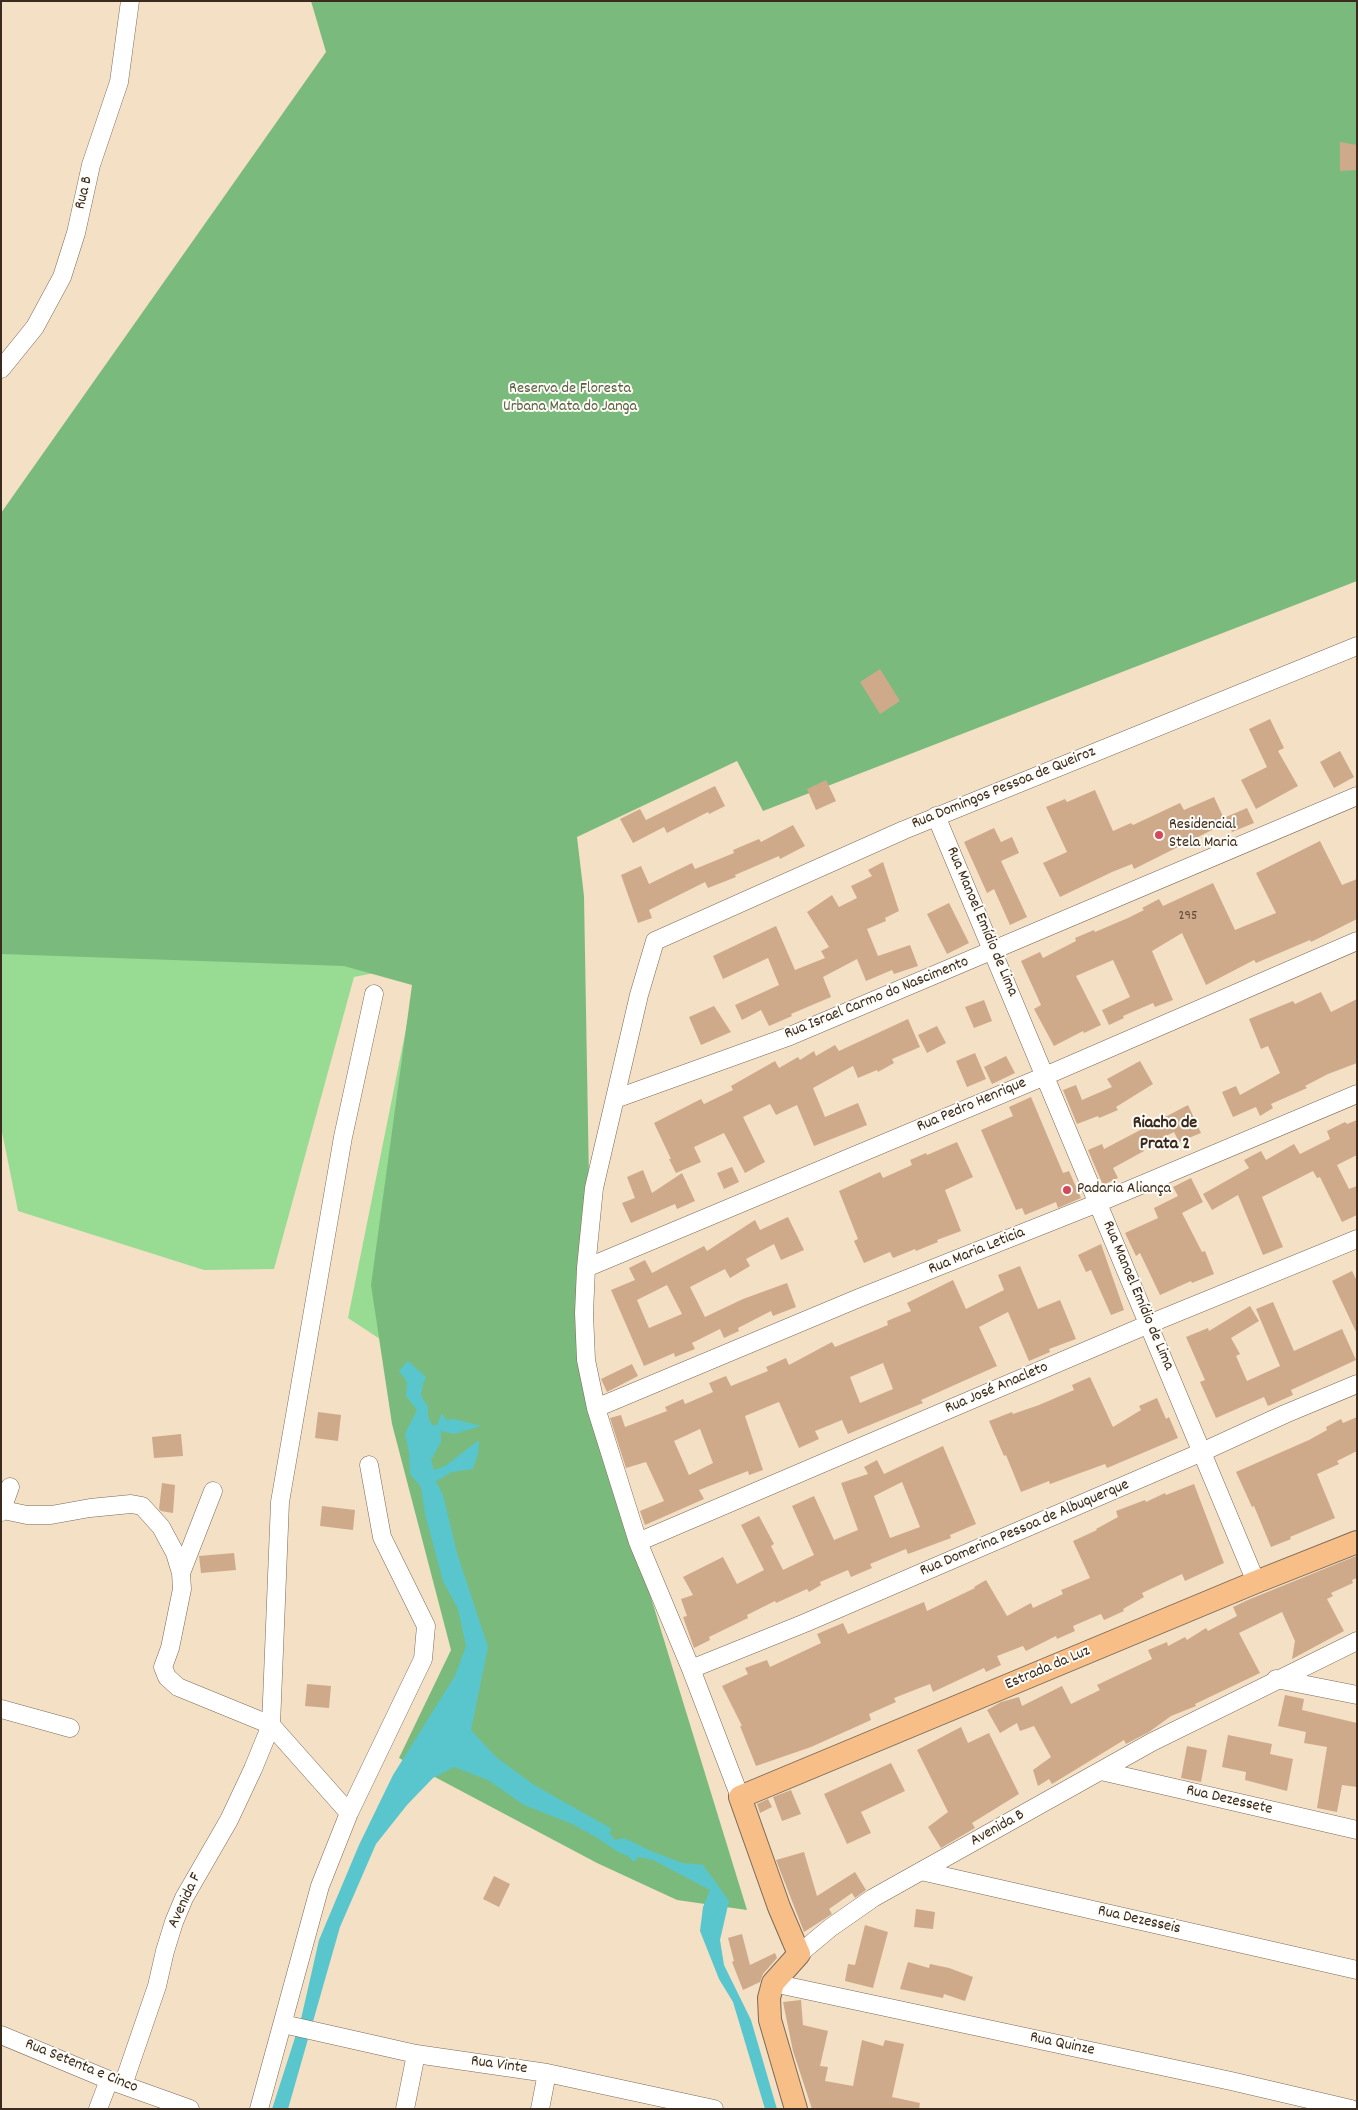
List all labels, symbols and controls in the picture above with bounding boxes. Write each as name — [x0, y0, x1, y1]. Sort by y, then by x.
street label: Rua B — [72, 175, 98, 211]
park label: Reserva de Floresta Urbana Mata do Janga — [503, 380, 637, 418]
street label: Rua Domingos Pessoa de Queiroz — [909, 743, 1099, 835]
place label: Residencial Stela Maria — [1169, 816, 1237, 854]
marker: Residencial Stela Maria — [1153, 829, 1165, 841]
street label: Rua Manoel Emídio de Lima — [941, 844, 1021, 1000]
house number: 295 — [1178, 909, 1198, 925]
street label: Rua Israel Carmo do Nascimento — [782, 953, 972, 1045]
street label: Rua Pedro Henrique — [914, 1074, 1030, 1138]
district label: Riacho de Prata 2 — [1133, 1114, 1197, 1156]
place label: Padaria Aliança — [1077, 1180, 1171, 1200]
marker: Padaria Aliança — [1061, 1184, 1073, 1196]
street label: Rua Manoel Emídio de Lima — [1097, 1218, 1177, 1374]
street label: Rua Maria Leticia — [926, 1224, 1028, 1280]
street label: Rua José Anacleto — [943, 1359, 1051, 1419]
street label: Rua Domerina Pessoa de Albuquerque — [918, 1476, 1132, 1582]
street label: Estrada da Luz — [1003, 1643, 1093, 1695]
street label: Rua Dezessete — [1184, 1782, 1274, 1820]
street label: Avenida B — [968, 1806, 1028, 1852]
street label: Avenida F — [165, 1870, 207, 1932]
street label: Rua Dezesseis — [1096, 1902, 1182, 1940]
street label: Rua Quinze — [1028, 2029, 1096, 2061]
street label: Rua Setenta e Cinco — [22, 2036, 140, 2098]
street label: Rua Vinte — [470, 2053, 528, 2079]

